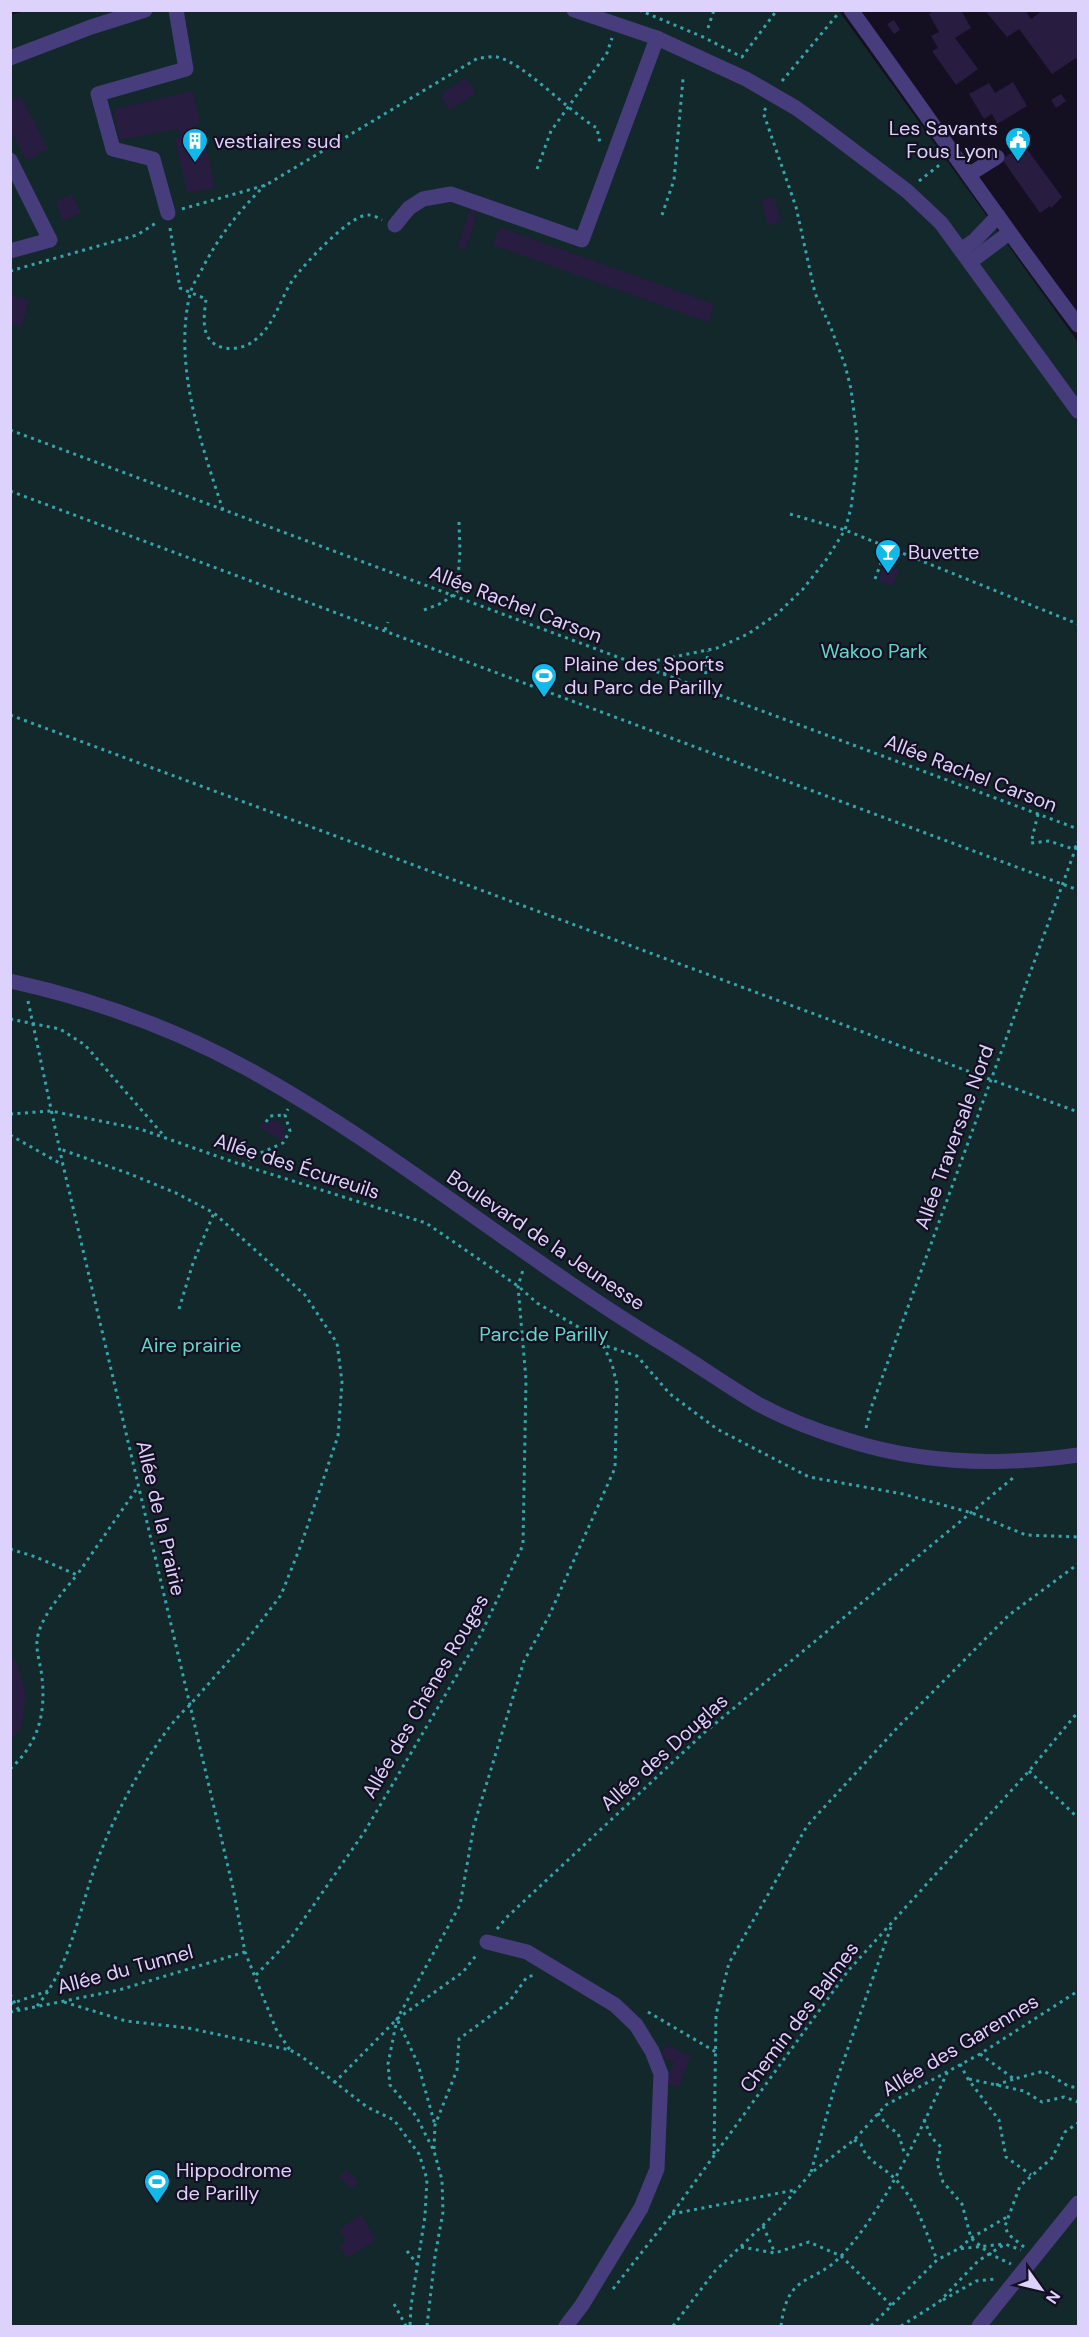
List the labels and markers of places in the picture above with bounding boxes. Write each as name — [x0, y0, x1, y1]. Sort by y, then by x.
place label: Les Savants Fous Lyon — [889, 115, 998, 164]
public building icon: Les Savants Fous Lyon — [1003, 125, 1033, 163]
building icon: vestiaires sud — [180, 126, 210, 164]
place label: vestiaires sud — [214, 128, 341, 154]
bar icon: Buvette — [873, 537, 903, 575]
place label: Buvette — [908, 539, 979, 565]
place label: Plaine des Sports du Parc de Parilly — [564, 651, 724, 700]
sports icon: Plaine des Sports du Parc de Parilly — [529, 661, 559, 699]
place label: Hippodrome de Parilly — [176, 2157, 292, 2206]
sports icon: Hippodrome de Parilly — [142, 2167, 172, 2205]

